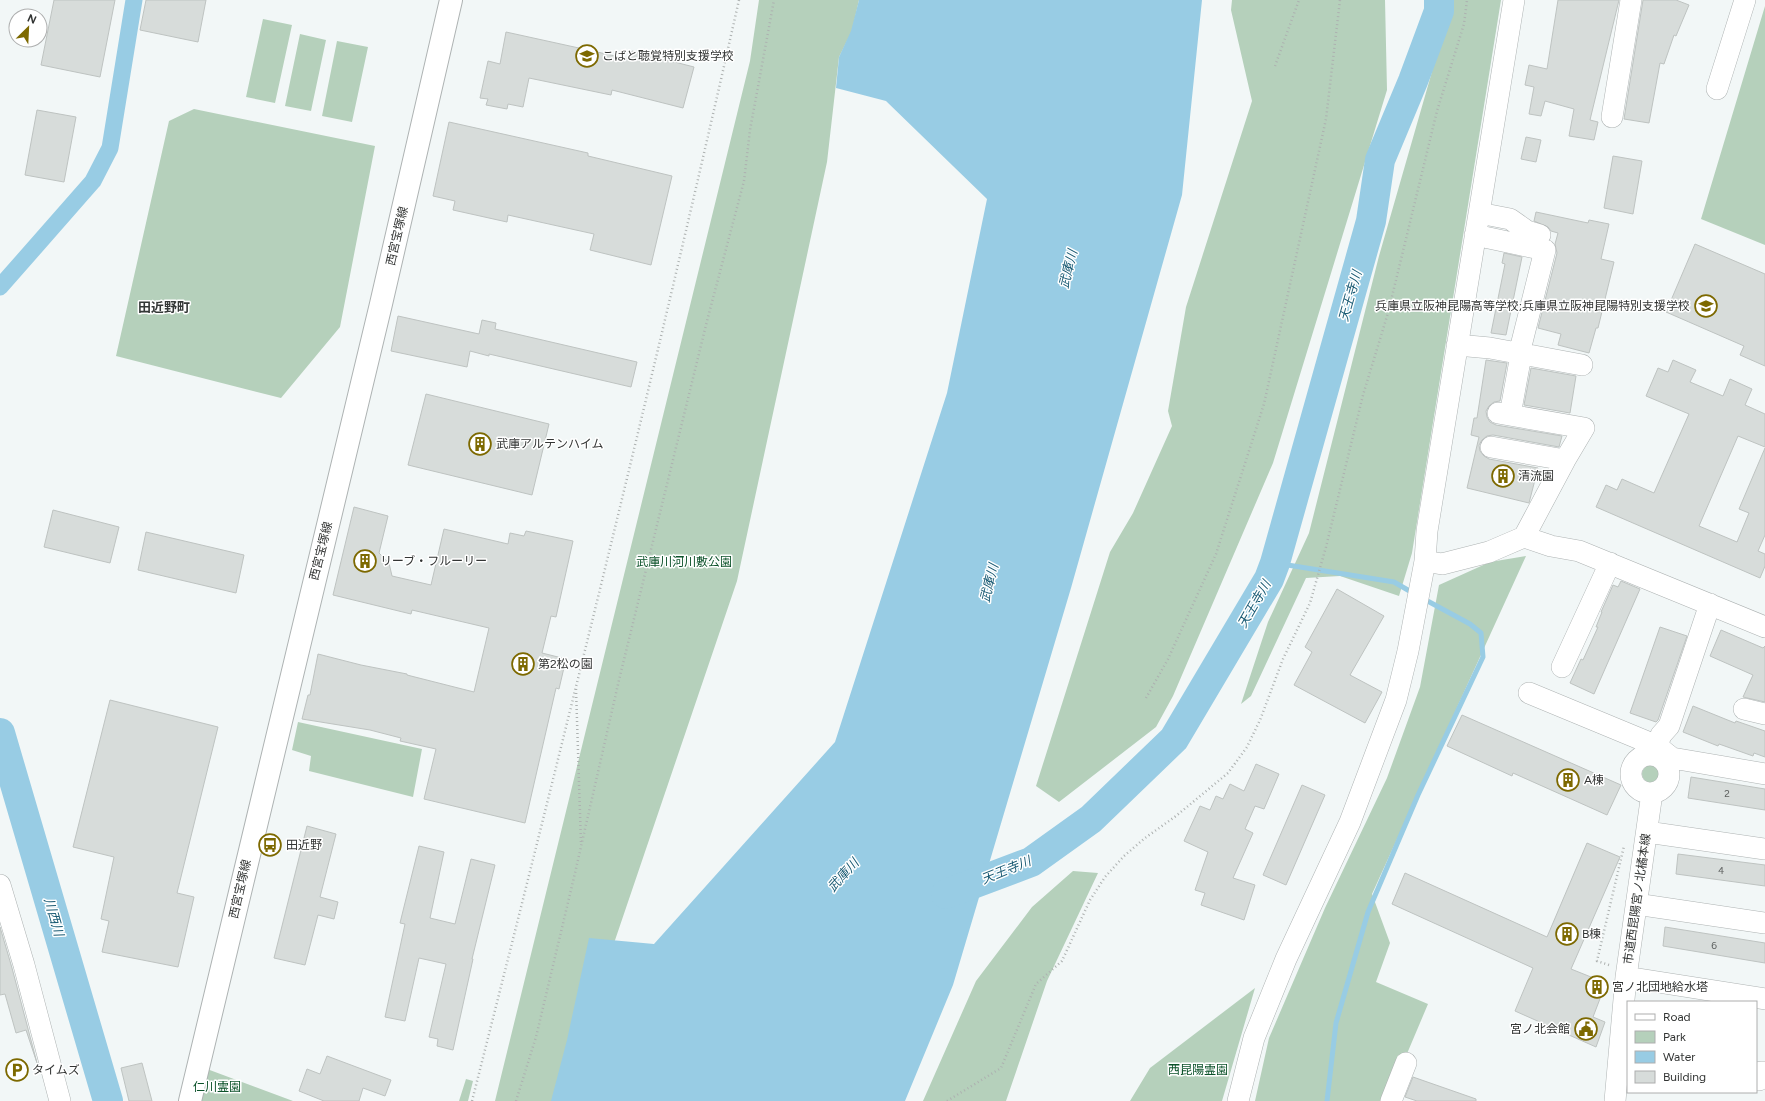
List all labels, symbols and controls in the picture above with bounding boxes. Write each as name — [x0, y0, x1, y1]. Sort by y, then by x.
north arrow — [8, 8, 48, 48]
text: N — [25, 12, 38, 27]
school or university icon: こばと聴覚特別支援学校 — [574, 43, 600, 69]
place label: こばと聴覚特別支援学校 — [602, 49, 734, 63]
street label: 西宮宝塚線 — [383, 205, 411, 267]
water label: 武庫川 — [1056, 246, 1080, 290]
water label: 天王寺川 — [1336, 267, 1365, 323]
school or university icon: 兵庫県立阪神昆陽高等学校;兵庫県立阪神昆陽特別支援学校 — [1693, 293, 1719, 319]
place label: 兵庫県立阪神昆陽高等学校;兵庫県立阪神昆陽特別支援学校 — [1375, 299, 1690, 313]
district label: 田近野町 — [138, 300, 190, 315]
building icon: 武庫アルテンハイム — [467, 431, 493, 457]
place label: 武庫アルテンハイム — [496, 437, 603, 451]
building icon: 清流園 — [1490, 463, 1516, 489]
place label: 清流園 — [1518, 469, 1554, 483]
street label: 西宮宝塚線 — [307, 520, 335, 582]
building icon: リーブ・フルーリー — [352, 548, 378, 574]
place label: リーブ・フルーリー — [380, 554, 487, 568]
park label: 武庫川河川敷公園 — [636, 555, 732, 569]
water label: 武庫川 — [977, 560, 1001, 604]
water label: 天王寺川 — [1235, 576, 1274, 630]
building icon: 第2松の園 — [510, 651, 536, 677]
place label: 第2松の園 — [538, 657, 593, 671]
building icon: A棟 — [1555, 767, 1581, 793]
place label: A棟 — [1584, 773, 1604, 787]
house number: 2 — [1724, 787, 1730, 800]
bus stop icon: 田近野 — [257, 832, 283, 858]
street label: 市道西昆陽宮ノ北橘本線 — [1621, 833, 1653, 965]
place label: 田近野 — [286, 838, 322, 852]
water label: 天王寺川 — [979, 853, 1035, 887]
water label: 武庫川 — [824, 854, 863, 895]
street label: 西宮宝塚線 — [226, 858, 254, 920]
house number: 4 — [1718, 864, 1724, 877]
water label: 川西川 — [41, 896, 67, 940]
building icon: B棟 — [1554, 921, 1580, 947]
place label: B棟 — [1582, 927, 1601, 941]
house number: 6 — [1711, 939, 1717, 952]
building icon: 宮ノ北団地給水塔 — [1584, 974, 1610, 1000]
place label: 宮ノ北団地給水塔 — [1612, 980, 1708, 994]
legend — [1627, 1001, 1757, 1093]
text: Road — [1663, 1010, 1691, 1024]
public building icon: 宮ノ北会館 — [1573, 1016, 1599, 1042]
place label: 宮ノ北会館 — [1510, 1022, 1570, 1036]
text: Park — [1663, 1030, 1686, 1044]
text: Water — [1663, 1050, 1695, 1064]
parking icon: タイムズ — [4, 1057, 30, 1083]
place label: タイムズ — [32, 1063, 80, 1077]
park label: 西昆陽霊園 — [1168, 1063, 1228, 1077]
text: Building — [1663, 1070, 1706, 1084]
park label: 仁川霊園 — [193, 1080, 241, 1094]

